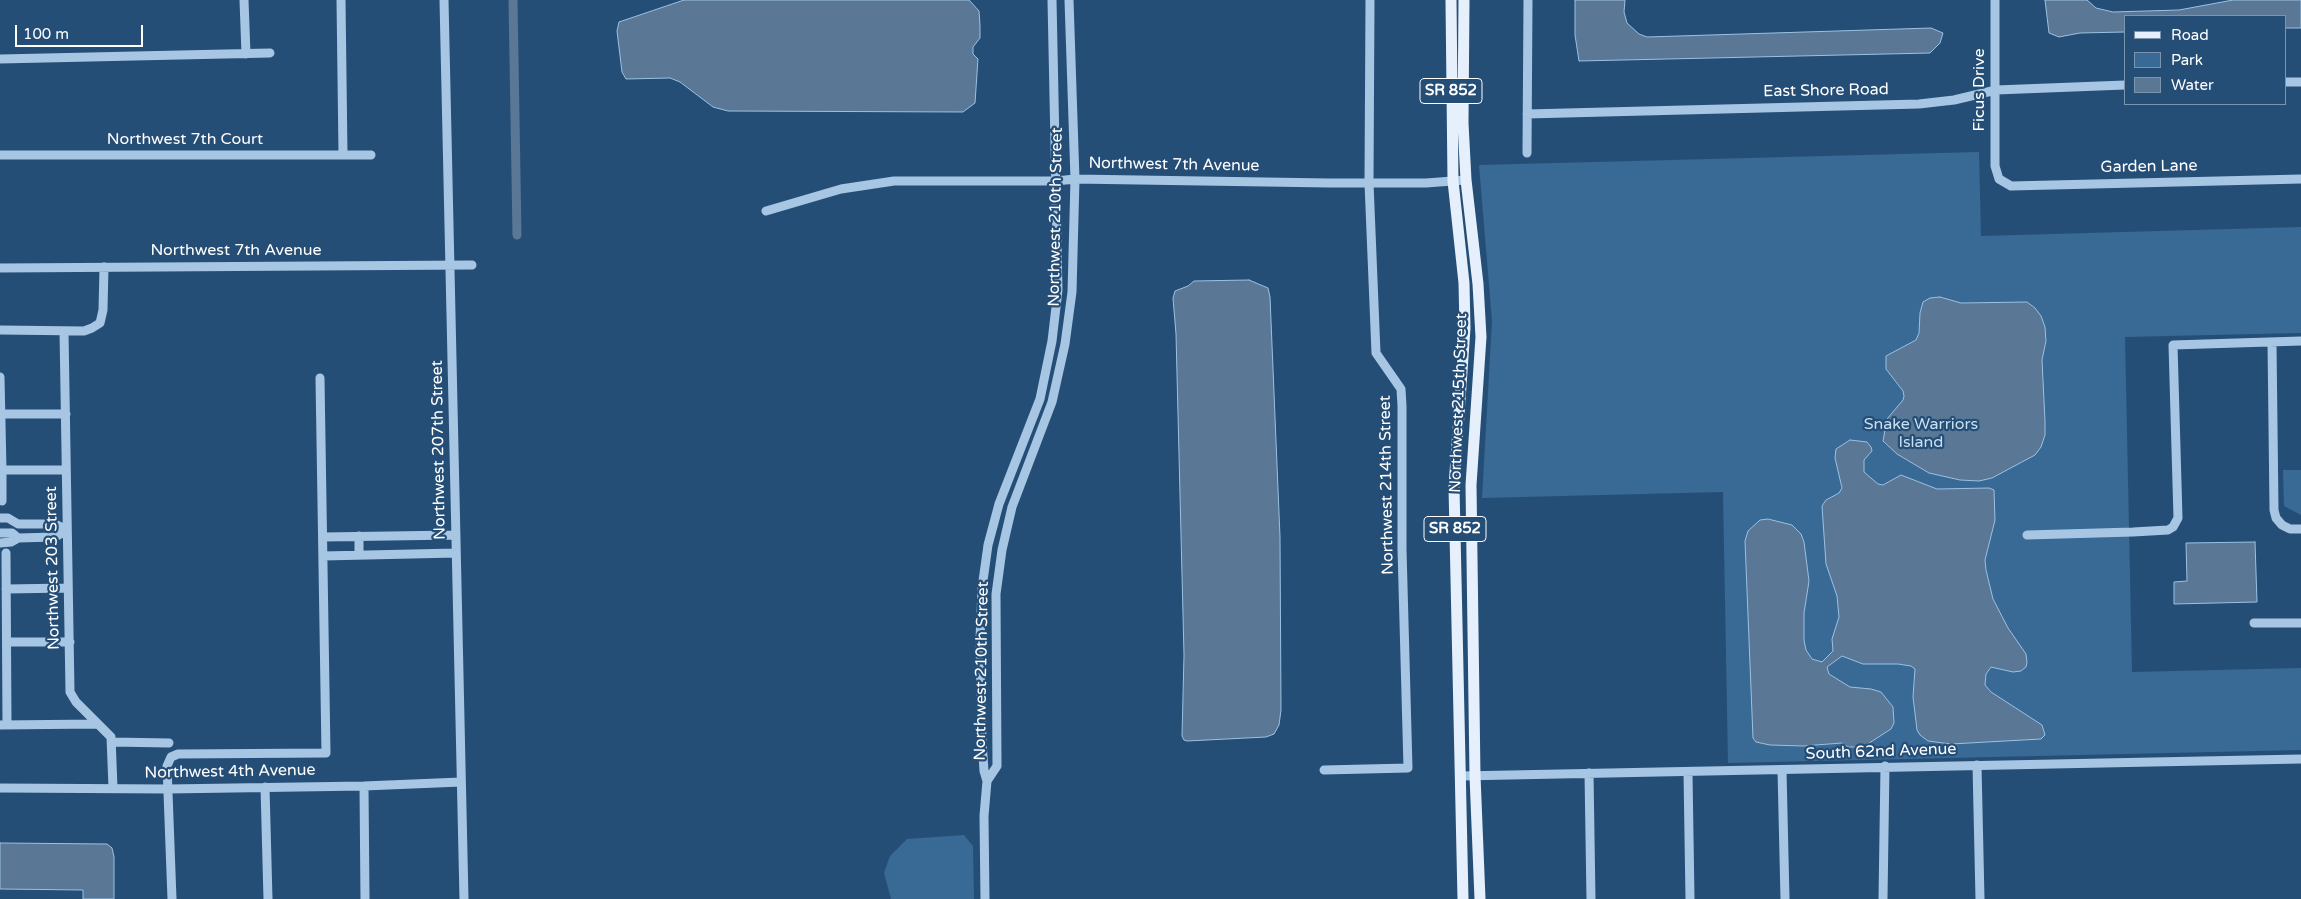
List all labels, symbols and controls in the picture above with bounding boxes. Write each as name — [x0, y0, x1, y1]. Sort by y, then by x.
scale bar — [18, 15, 145, 47]
legend — [2124, 15, 2286, 105]
text: 100 m — [23, 25, 69, 43]
text: Road — [2171, 26, 2209, 44]
street label: Ficus Drive — [1970, 48, 1990, 132]
text: Park — [2171, 51, 2203, 69]
text: Water — [2171, 76, 2214, 94]
road number: SR 852 — [1420, 78, 1482, 104]
street label: East Shore Road — [1763, 80, 1889, 102]
street label: Northwest 210th Street — [1045, 127, 1067, 307]
street label: Northwest 7th Court — [107, 130, 263, 150]
street label: Northwest 7th Avenue — [1088, 154, 1260, 176]
street label: Garden Lane — [2100, 157, 2198, 177]
street label: Northwest 7th Avenue — [150, 241, 322, 261]
street label: Northwest 215th Street — [1446, 313, 1472, 493]
street label: Northwest 207th Street — [428, 360, 450, 540]
street label: Northwest 214th Street — [1376, 395, 1398, 575]
park label: Snake Warriors Island — [1864, 415, 1978, 453]
street label: Northwest 203 Street — [42, 486, 64, 650]
road number: SR 852 — [1424, 516, 1486, 542]
street label: Northwest 210th Street — [971, 581, 993, 761]
street label: South 62nd Avenue — [1805, 740, 1957, 764]
street label: Northwest 4th Avenue — [144, 761, 316, 783]

